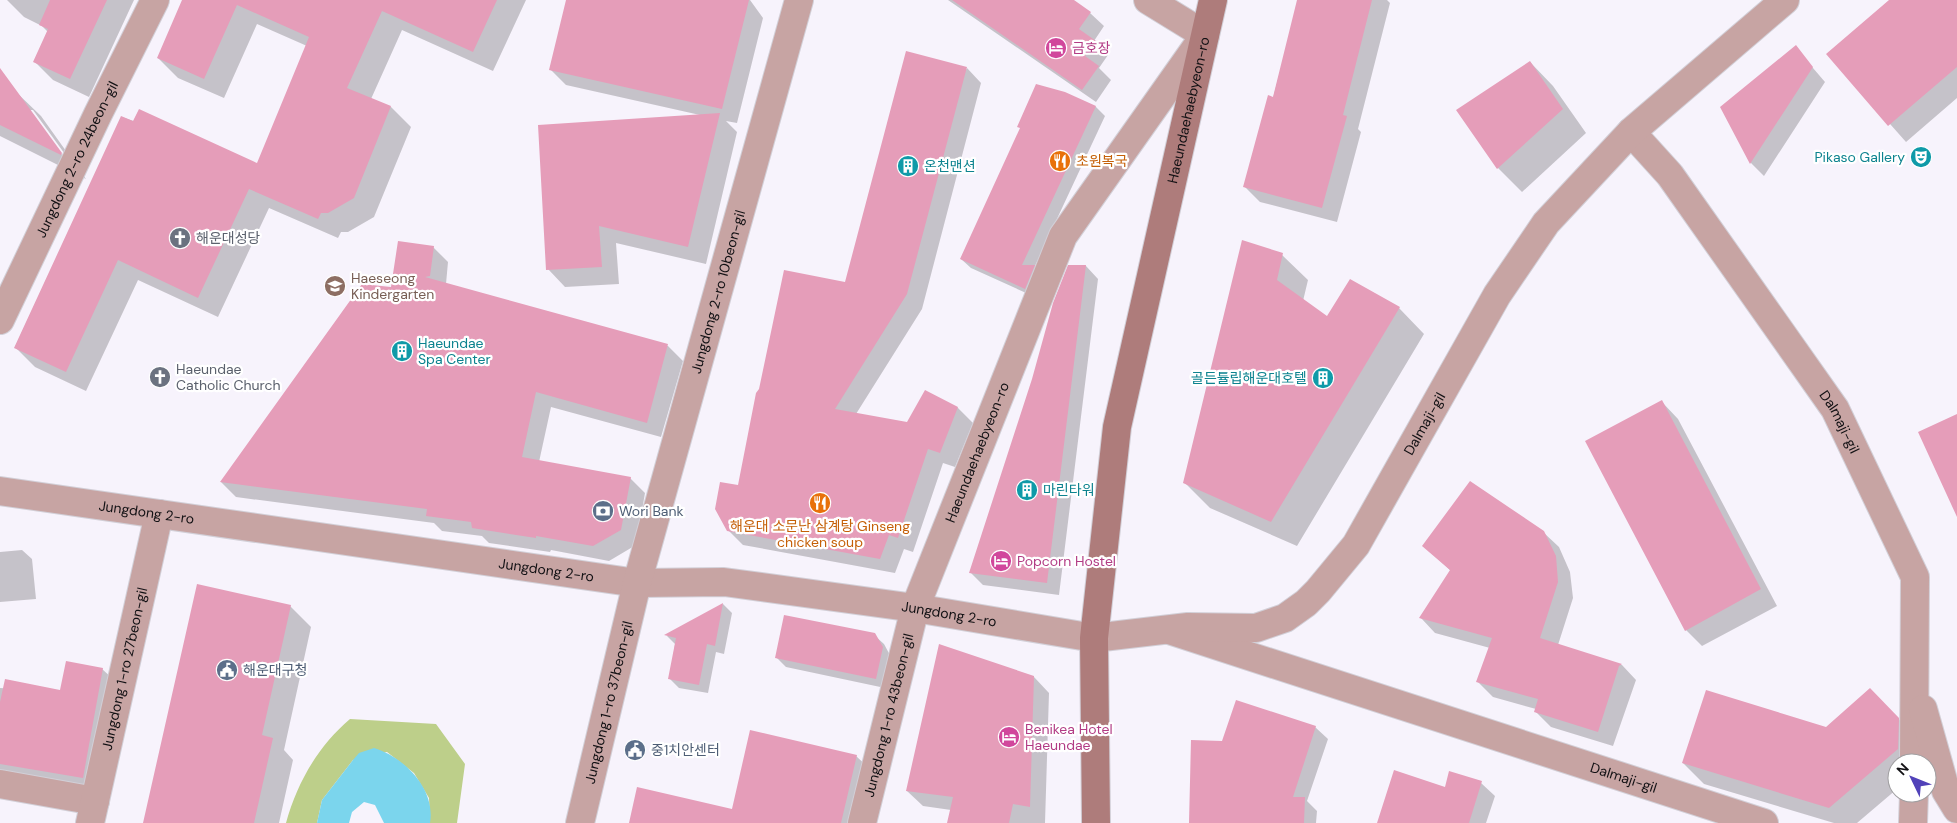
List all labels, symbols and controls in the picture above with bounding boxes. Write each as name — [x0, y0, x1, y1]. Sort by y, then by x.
street label: Haeundaehaebyeon-ro — [1163, 35, 1213, 185]
hotel icon: 금호장 — [1044, 36, 1068, 60]
place label: 금호장 — [1072, 39, 1111, 57]
street label: Jungdong 2-ro 24beon-gil — [32, 78, 122, 240]
theatre icon: Pikaso Gallery — [1909, 145, 1933, 169]
place label: Pikaso Gallery — [1814, 148, 1905, 166]
restaurant icon: 초원복국 — [1048, 149, 1072, 173]
place label: 초원복국 — [1076, 152, 1128, 170]
building icon: 온천맨션 — [896, 154, 920, 178]
place label: 온천맨션 — [924, 157, 976, 175]
street label: Jungdong 2-ro 10beon-gil — [687, 208, 749, 375]
church icon: 해운대성당 — [168, 226, 192, 250]
place label: 해운대성당 — [196, 229, 261, 247]
place label: Haeseong Kindergarten — [351, 269, 434, 303]
school or university icon: Haeseong Kindergarten — [323, 274, 347, 298]
place label: Haeundae Spa Center — [418, 334, 491, 368]
building icon: Haeundae Spa Center — [390, 339, 414, 363]
place label: Haeundae Catholic Church — [176, 360, 281, 394]
church icon: Haeundae Catholic Church — [148, 365, 172, 389]
building icon: 골든튤립해운대호텔 — [1311, 366, 1335, 390]
place label: 골든튤립해운대호텔 — [1191, 369, 1307, 387]
street label: Haeundaehaebyeon-ro — [941, 379, 1013, 525]
street label: Dalmaji-gil — [1816, 387, 1864, 456]
street label: Dalmaji-gil — [1400, 389, 1449, 458]
building icon: 마린타워 — [1015, 478, 1039, 502]
place label: 마린타워 — [1043, 481, 1095, 499]
restaurant icon: 해운대 소문난 삼계탕 Ginseng chicken soup — [808, 491, 832, 515]
street label: Jungdong 2-ro — [98, 496, 195, 528]
bank icon: Wori Bank — [591, 499, 615, 523]
place label: Wori Bank — [619, 502, 684, 520]
place label: 해운대 소문난 삼계탕 Ginseng chicken soup — [730, 517, 910, 551]
hotel icon: Popcorn Hostel — [989, 549, 1013, 573]
place label: Popcorn Hostel — [1017, 552, 1116, 570]
street label: Jungdong 2-ro — [497, 554, 595, 586]
street label: Jungdong 1-ro 27beon-gil — [98, 586, 151, 752]
street label: Jungdong 2-ro — [900, 597, 998, 631]
street label: Jungdong 1-ro 37beon-gil — [581, 619, 637, 786]
street label: Jungdong 1-ro 43beon-gil — [860, 632, 917, 799]
public building icon: 해운대구청 — [215, 658, 239, 682]
place label: 해운대구청 — [243, 661, 307, 679]
place label: Benikea Hotel Haeundae — [1025, 720, 1113, 754]
hotel icon: Benikea Hotel Haeundae — [997, 725, 1021, 749]
public building icon: 중1치안센터 — [623, 738, 647, 762]
place label: 중1치안센터 — [651, 741, 720, 759]
north arrow — [1887, 753, 1937, 803]
street label: Dalmaji-gil — [1588, 758, 1659, 797]
text: N — [1892, 759, 1913, 779]

